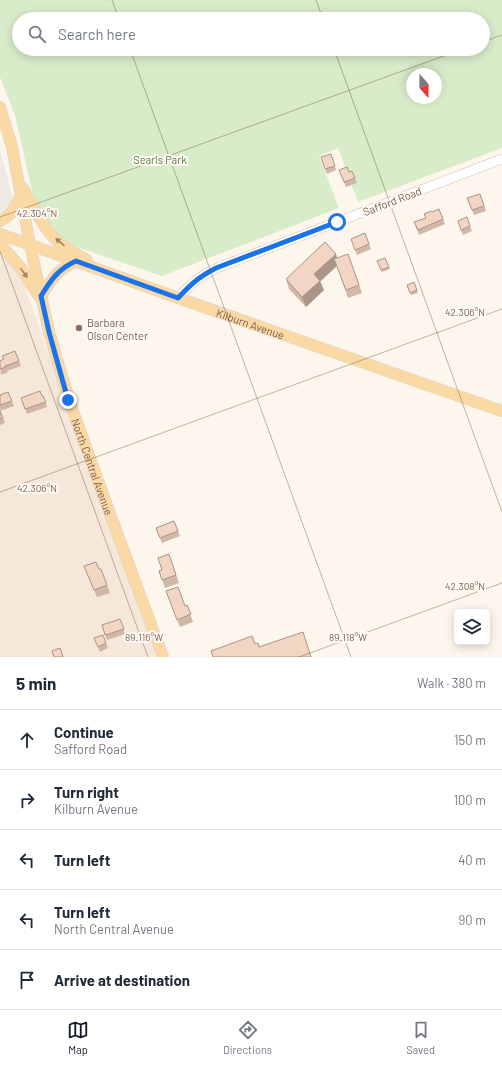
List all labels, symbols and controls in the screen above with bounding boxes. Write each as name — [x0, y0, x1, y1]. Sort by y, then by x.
search box — [12, 12, 490, 56]
icon: search — [26, 23, 48, 45]
text: Search here — [58, 25, 136, 43]
north arrow — [406, 68, 442, 104]
park label: Searls Park — [133, 153, 187, 166]
street label: Safford Road — [361, 184, 423, 218]
text: 42.304°N — [17, 207, 57, 219]
route start — [328, 213, 346, 231]
one-way arrow — [55, 238, 65, 247]
one-way arrow — [20, 268, 28, 278]
street label: Kilburn Avenue — [215, 305, 286, 341]
text: 42.306°N — [445, 306, 485, 318]
place label: Barbara Olson Center — [87, 316, 148, 342]
marker: Barbara Olson Center — [74, 323, 84, 333]
route end — [59, 391, 77, 409]
street label: North Central Avenue — [70, 416, 116, 517]
text: 42.306°N — [17, 482, 57, 494]
text: 42.308°N — [445, 580, 485, 592]
map controls — [454, 609, 490, 645]
button: layers — [454, 609, 490, 645]
text: 89.116°W — [125, 631, 163, 643]
text: 89.118°W — [329, 631, 367, 643]
text: 5 min — [16, 673, 56, 693]
text: Walk · 380 m — [417, 675, 486, 691]
text: Continue — [54, 723, 114, 741]
icon: ahead — [16, 729, 38, 751]
text: 150 m — [454, 732, 486, 748]
text: Safford Road — [54, 741, 127, 757]
text: Turn right — [54, 783, 119, 801]
icon: right — [16, 789, 38, 811]
text: 100 m — [453, 792, 486, 808]
text: Kilburn Avenue — [54, 801, 138, 817]
icon: left — [16, 849, 38, 871]
text: Turn left — [54, 851, 110, 869]
text: 40 m — [458, 852, 486, 868]
text: Turn left — [54, 903, 110, 921]
icon: left — [16, 909, 38, 931]
text: 90 m — [459, 912, 486, 928]
text: North Central Avenue — [54, 921, 174, 937]
icon: arrive — [16, 969, 38, 991]
text: Arrive at destination — [54, 971, 190, 989]
tab: Map — [67, 1019, 89, 1056]
tab: Directions — [223, 1019, 272, 1056]
tab: Saved — [406, 1019, 435, 1056]

